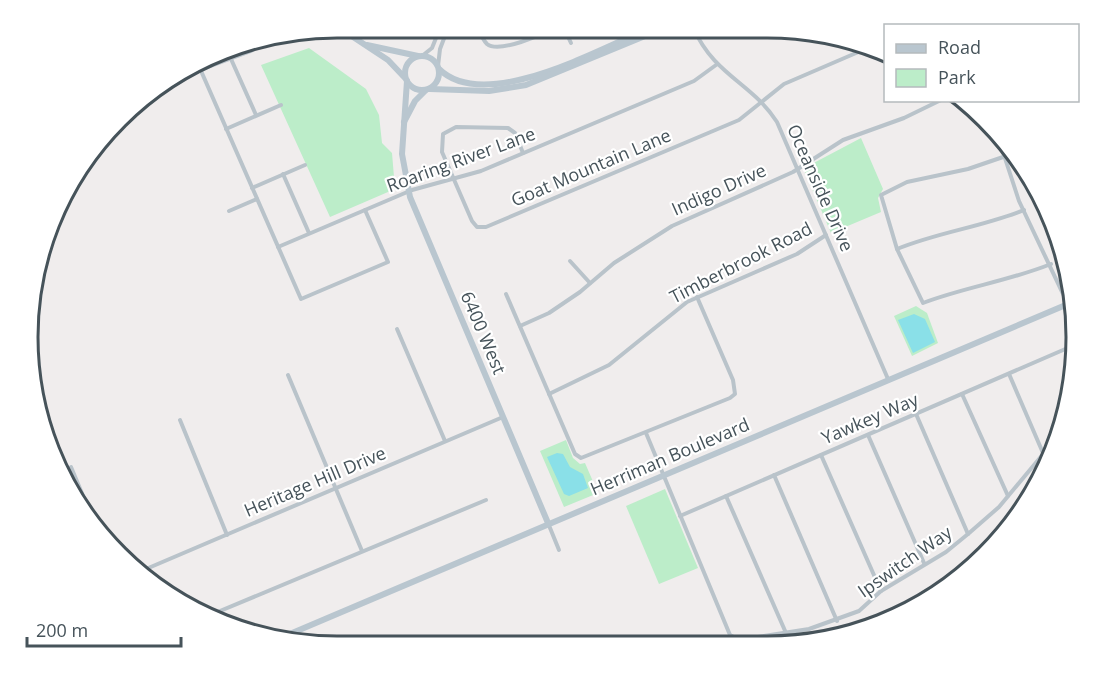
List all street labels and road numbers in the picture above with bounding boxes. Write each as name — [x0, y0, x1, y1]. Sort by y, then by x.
street label: Oceanside Drive — [782, 120, 860, 255]
street label: Roaring River Lane — [383, 121, 538, 197]
street label: Goat Mountain Lane — [507, 123, 674, 212]
street label: Indigo Drive — [668, 158, 770, 221]
street label: Timberbrook Road — [665, 216, 816, 308]
street label: 6400 West — [456, 288, 512, 378]
street label: Yawkey Way — [818, 387, 923, 449]
street label: Herriman Boulevard — [586, 412, 753, 500]
street label: Heritage Hill Drive — [240, 440, 389, 522]
street label: Ipswitch Way — [853, 519, 957, 602]

